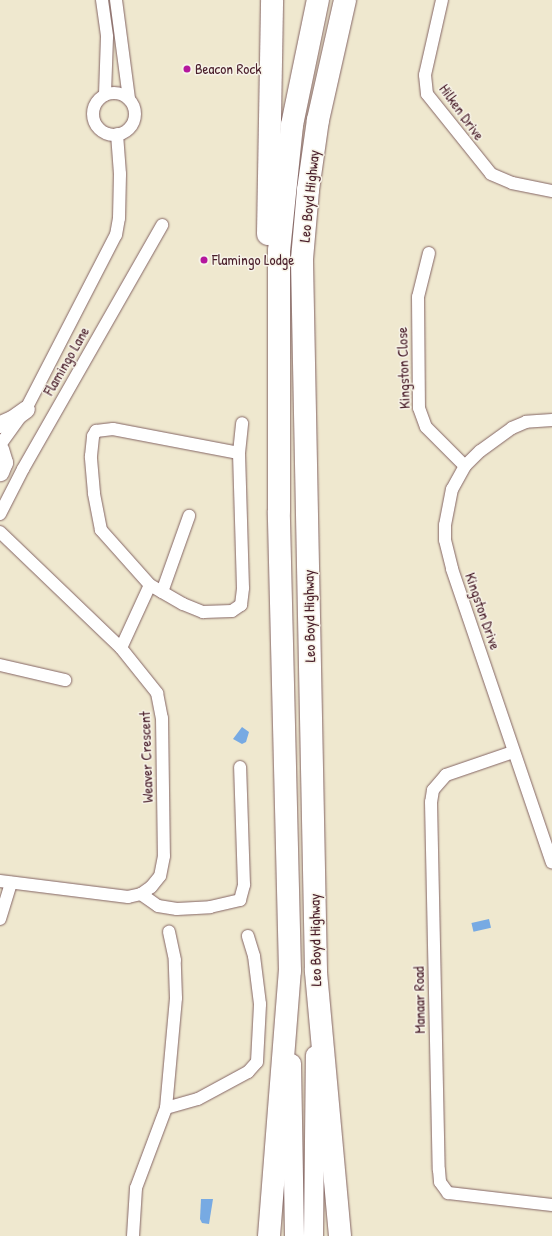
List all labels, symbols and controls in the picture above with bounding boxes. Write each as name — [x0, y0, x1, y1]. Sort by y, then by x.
place label: Beacon Rock — [195, 60, 261, 78]
marker: Beacon Rock — [182, 64, 192, 74]
street label: Hilken Drive — [436, 80, 488, 144]
street label: Leo Boyd Highway — [295, 149, 323, 243]
place label: Flamingo Lodge — [212, 251, 294, 269]
marker: Flamingo Lodge — [199, 255, 209, 265]
street label: Flamingo Lane — [39, 323, 93, 399]
street label: Kingston Close — [393, 327, 413, 409]
street label: Leo Boyd Highway — [299, 569, 319, 663]
street label: Kingston Drive — [461, 570, 505, 652]
street label: Weaver Crescent — [135, 711, 157, 803]
street label: Leo Boyd Highway — [305, 893, 325, 987]
street label: Manaar Road — [409, 966, 429, 1034]

